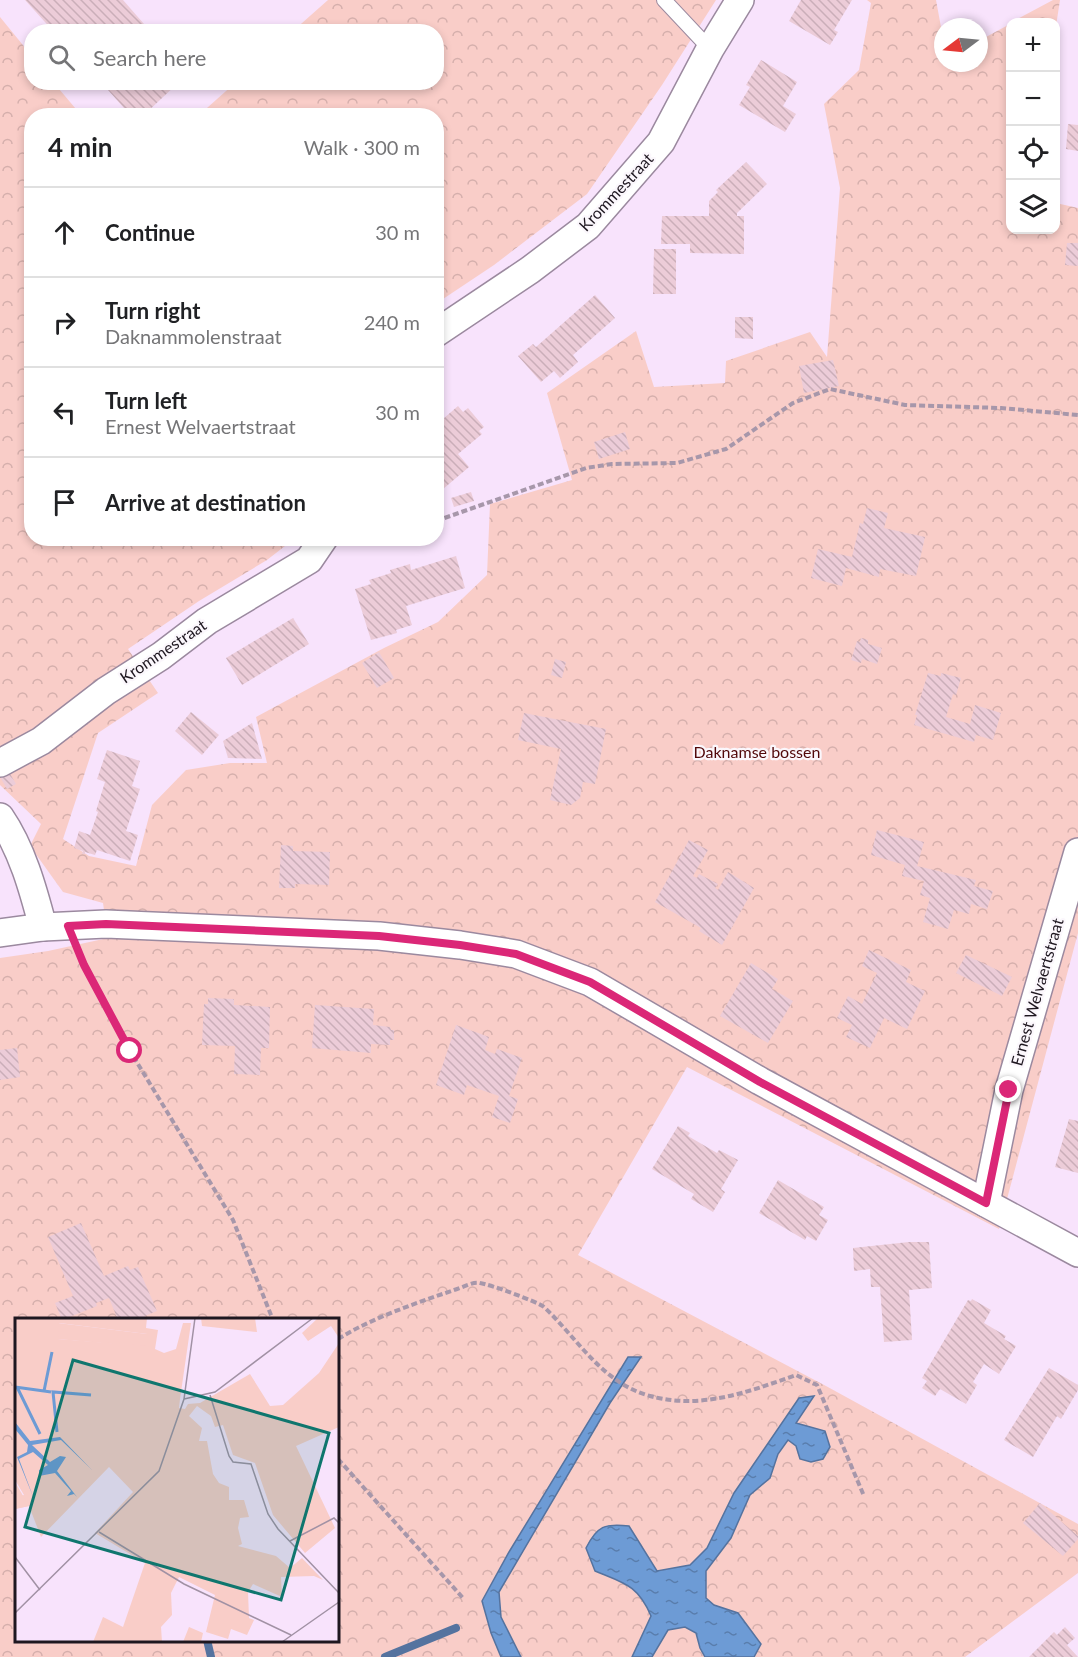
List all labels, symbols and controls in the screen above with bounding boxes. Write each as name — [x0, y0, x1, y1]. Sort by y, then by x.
north arrow — [934, 18, 988, 72]
map controls — [1006, 18, 1060, 234]
button: + — [1006, 18, 1060, 72]
search box — [24, 24, 444, 90]
icon: search — [45, 41, 78, 74]
text: Search here — [93, 44, 206, 71]
button: − — [1006, 72, 1060, 126]
button: locate — [1006, 126, 1060, 180]
text: 4 min — [48, 131, 112, 163]
text: Walk · 300 m — [304, 135, 420, 159]
street label: Krommestraat — [575, 148, 657, 235]
button: layers — [1006, 180, 1060, 234]
icon: ahead — [48, 216, 81, 249]
text: Continue — [105, 219, 195, 246]
text: 30 m — [375, 220, 420, 244]
text: Turn right — [105, 297, 200, 324]
icon: right — [48, 306, 81, 339]
text: 240 m — [364, 310, 420, 334]
text: Daknammolenstraat — [105, 324, 282, 348]
text: Turn left — [105, 387, 187, 414]
icon: left — [48, 396, 81, 429]
text: 30 m — [375, 400, 420, 424]
text: Ernest Welvaertstraat — [105, 414, 296, 438]
icon: arrive — [48, 486, 81, 519]
text: Arrive at destination — [105, 489, 306, 516]
street label: Krommestraat — [116, 615, 210, 686]
park label: Daknamse bossen — [694, 742, 820, 761]
street label: Ernest Welvaertstraat — [1006, 916, 1067, 1068]
route start — [116, 1037, 142, 1063]
route end — [995, 1076, 1021, 1102]
inset map — [15, 1318, 339, 1642]

